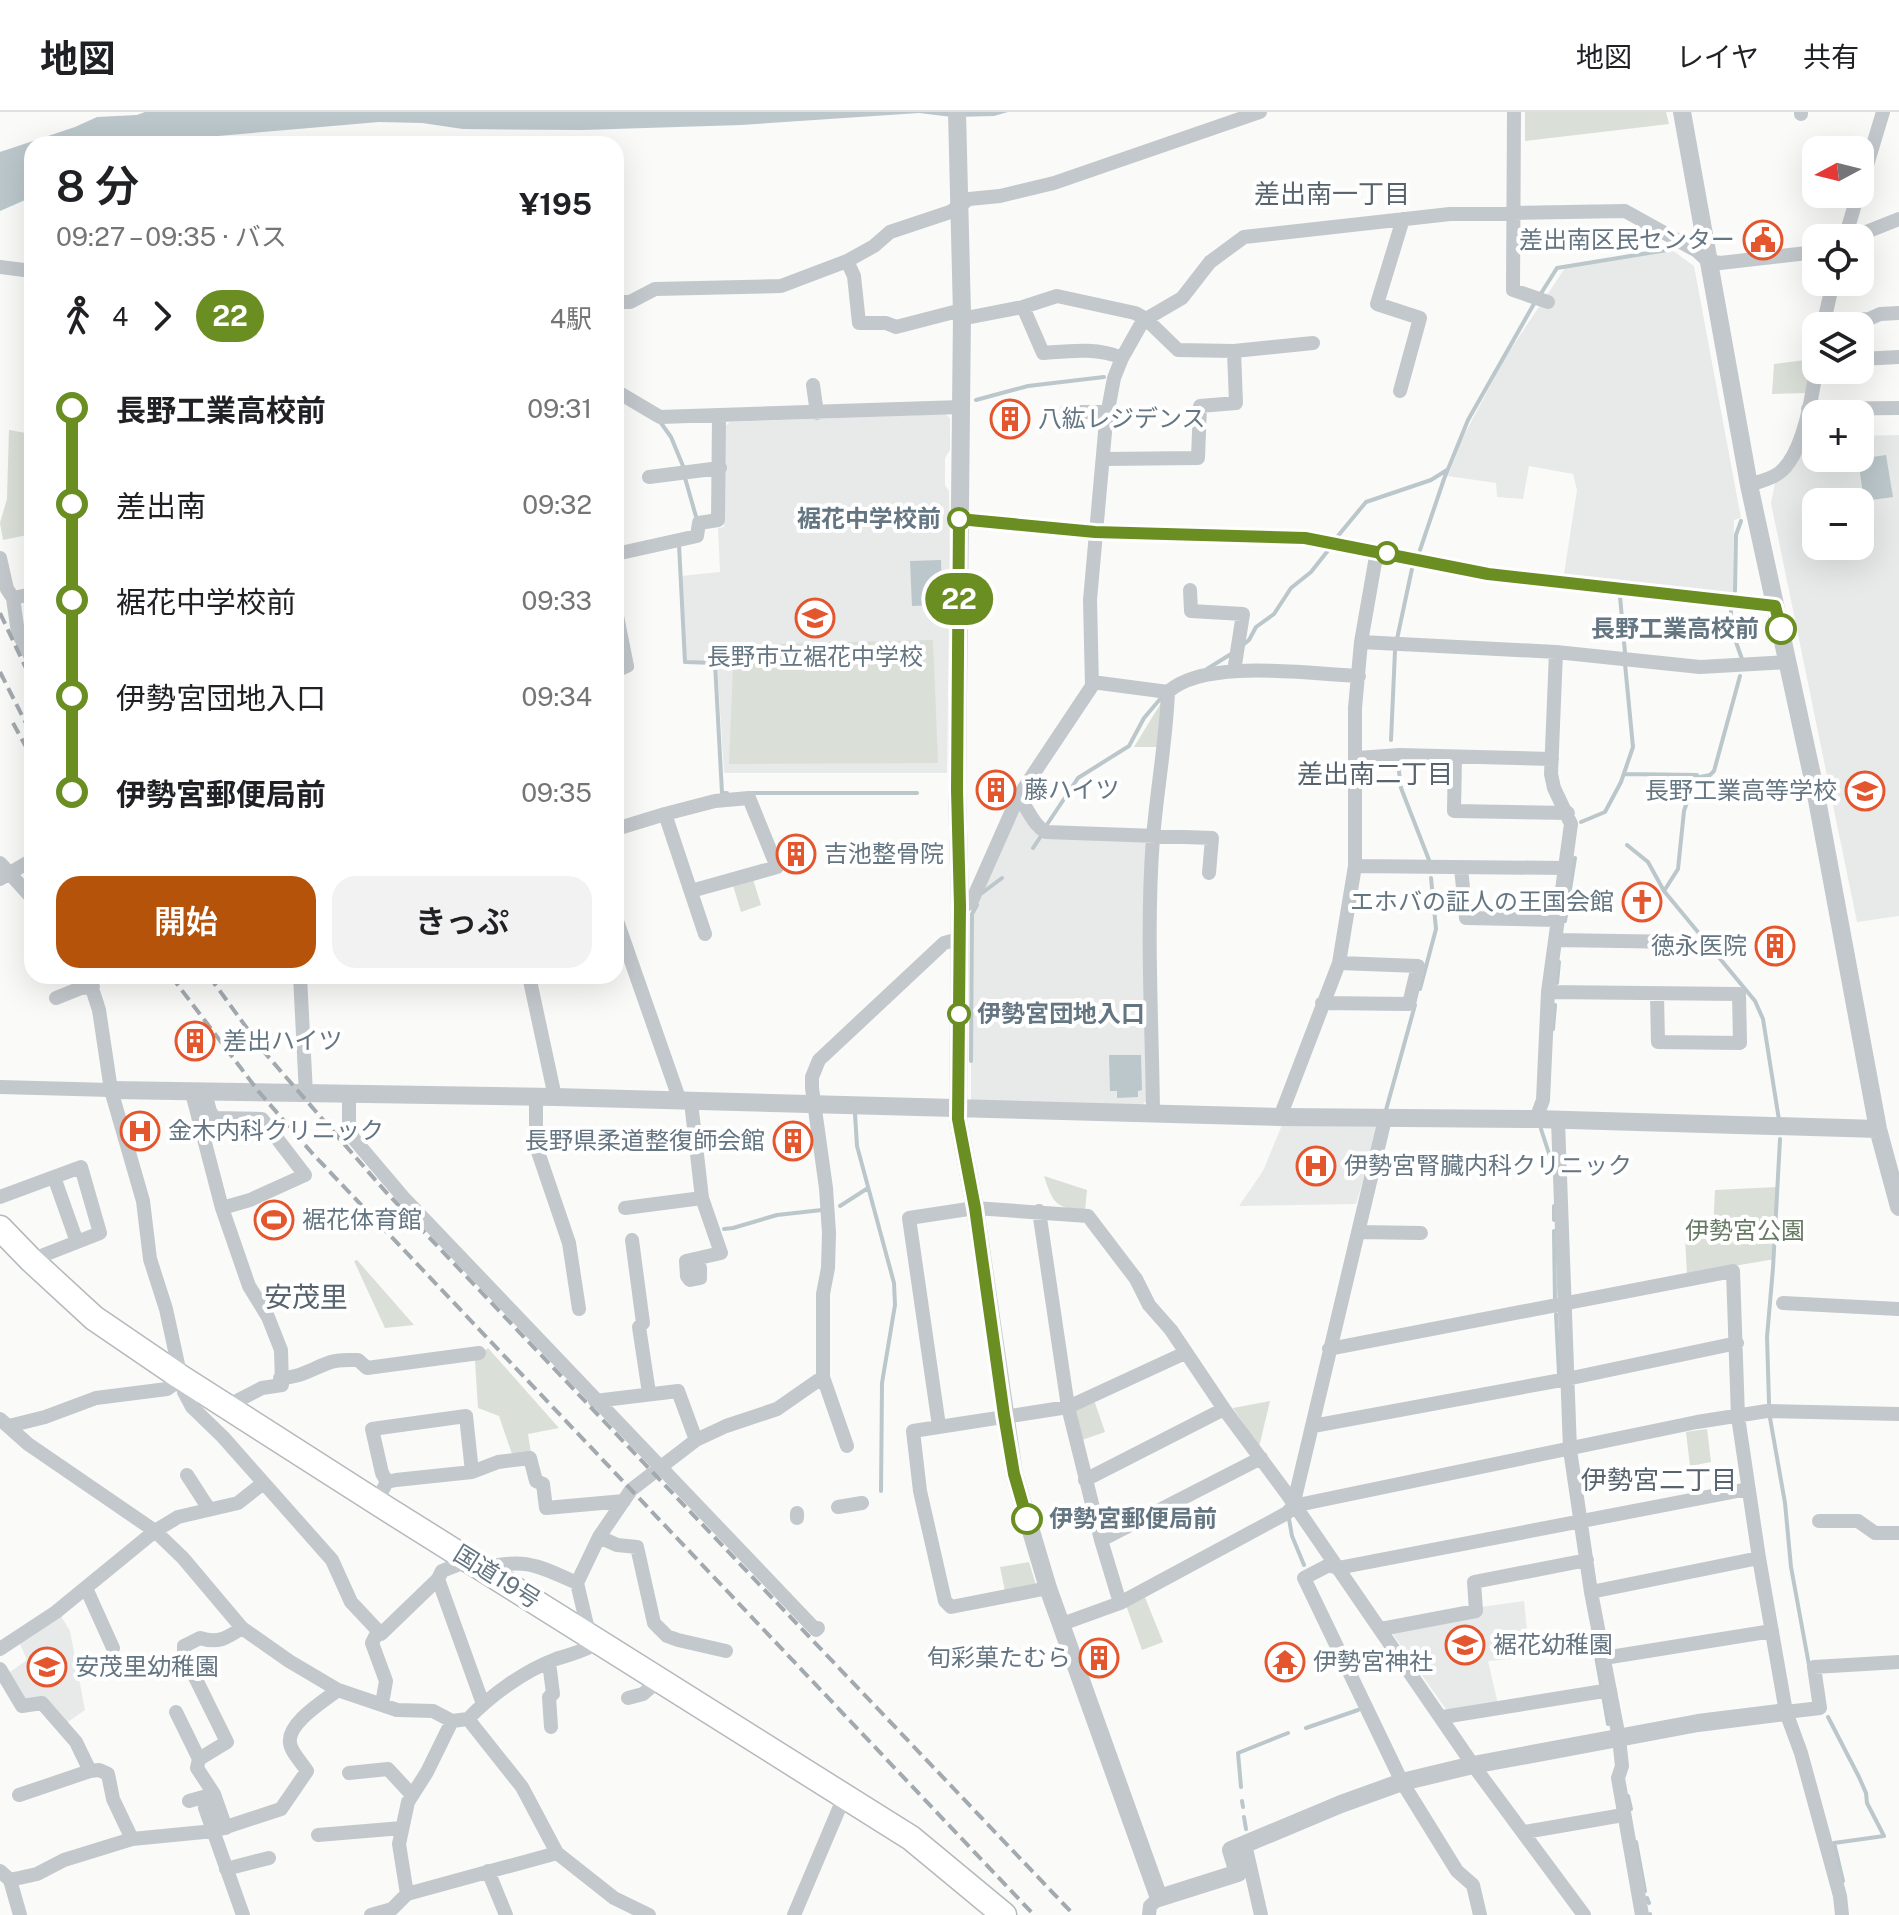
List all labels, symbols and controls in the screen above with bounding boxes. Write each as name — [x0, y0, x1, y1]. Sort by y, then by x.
text: 地図 — [40, 36, 116, 81]
text: 地図 — [1576, 40, 1632, 73]
text: レイヤ — [1676, 40, 1759, 73]
text: 共有 — [1803, 40, 1859, 73]
north arrow — [1802, 136, 1874, 208]
map controls — [1802, 136, 1874, 560]
text: 8 分 — [56, 160, 139, 212]
district label: 差出南一丁目 — [1254, 178, 1410, 209]
text: ¥195 — [519, 186, 592, 222]
public building icon: 差出南区民センター — [1742, 219, 1784, 261]
text: 09:27 – 09:35 · バス — [56, 221, 287, 252]
button: locate — [1802, 224, 1874, 296]
place label: 差出南区民センター — [1519, 225, 1735, 253]
icon: walk — [56, 294, 100, 338]
icon: forward — [140, 294, 184, 338]
text: 22 — [212, 299, 248, 332]
text: 4 — [112, 301, 128, 332]
text: 4駅 — [550, 303, 592, 334]
button: layers — [1802, 312, 1874, 384]
text: 長野工業高校前 — [116, 392, 326, 428]
text: 09:31 — [527, 393, 592, 424]
building icon: 八紘レジデンス — [989, 398, 1031, 440]
button: + — [1802, 400, 1874, 472]
place label: 八紘レジデンス — [1038, 404, 1206, 432]
text: 差出南 — [116, 488, 206, 524]
button: − — [1802, 488, 1874, 560]
text: 09:32 — [522, 489, 592, 520]
place label: 裾花中学校前 — [797, 504, 941, 532]
marker: 裾花中学校前 — [948, 508, 970, 530]
unlabelled marker — [1376, 542, 1398, 564]
line badge: 22 — [923, 573, 995, 625]
text: 22 — [941, 582, 977, 615]
text: 裾花中学校前 — [116, 584, 296, 620]
text: 09:33 — [522, 585, 592, 616]
school or university icon: 長野市立裾花中学校 — [794, 597, 836, 639]
place label: 長野工業高校前 — [1591, 614, 1759, 642]
marker: 長野工業高校前 — [1766, 614, 1796, 644]
place label: 長野市立裾花中学校 — [707, 642, 923, 670]
text: 伊勢宮団地入口 — [116, 680, 326, 716]
text: 09:34 — [521, 681, 592, 712]
district label: 差出南二丁目 — [1297, 758, 1453, 789]
building icon: 藤ハイツ — [975, 769, 1017, 811]
school or university icon: 長野工業高等学校 — [1844, 770, 1886, 812]
place label: 藤ハイツ — [1024, 775, 1120, 803]
text: 伊勢宮郵便局前 — [116, 776, 326, 812]
place label: 長野工業高等学校 — [1645, 776, 1837, 804]
text: 09:35 — [521, 777, 592, 808]
building icon: 吉池整骨院 — [775, 833, 817, 875]
place label: 吉池整骨院 — [824, 839, 944, 867]
button: 開始 — [56, 876, 316, 968]
button: きっぷ — [332, 876, 592, 968]
church icon: エホバの証人の王国会館 — [1621, 881, 1663, 923]
place label: エホバの証人の王国会館 — [1350, 887, 1614, 915]
building icon: 徳永医院 — [1754, 925, 1796, 967]
place label: 徳永医院 — [1651, 931, 1747, 959]
place label: 伊勢宮団地入口 — [977, 999, 1145, 1027]
marker: 伊勢宮団地入口 — [948, 1003, 970, 1025]
building icon: 差出ハイツ — [174, 1020, 216, 1062]
place label: 差出ハイツ — [223, 1026, 343, 1054]
hospital icon: 金木内科クリニック — [119, 1110, 161, 1152]
place label: 金木内科クリニック — [168, 1116, 384, 1144]
building icon: 長野県柔道整復師会館 — [772, 1120, 814, 1162]
place label: 長野県柔道整復師会館 — [525, 1126, 765, 1154]
hospital icon: 伊勢宮腎臓内科クリニック — [1295, 1145, 1337, 1187]
place label: 伊勢宮腎臓内科クリニック — [1344, 1151, 1632, 1179]
sports icon: 裾花体育館 — [253, 1199, 295, 1241]
place label: 裾花体育館 — [302, 1205, 422, 1233]
park label: 伊勢宮公園 — [1685, 1216, 1805, 1244]
district label: 安茂里 — [264, 1280, 348, 1313]
district label: 伊勢宮二丁目 — [1581, 1464, 1737, 1495]
marker: 伊勢宮郵便局前 — [1012, 1504, 1042, 1534]
place label: 伊勢宮郵便局前 — [1049, 1504, 1217, 1532]
street label: 国道19号 — [449, 1539, 546, 1614]
school or university icon: 裾花幼稚園 — [1444, 1624, 1486, 1666]
place label: 裾花幼稚園 — [1493, 1630, 1613, 1658]
building icon: 旬彩菓たむら — [1078, 1637, 1120, 1679]
temple icon: 伊勢宮神社 — [1264, 1641, 1306, 1683]
place label: 旬彩菓たむら — [927, 1643, 1071, 1671]
school or university icon: 安茂里幼稚園 — [26, 1646, 68, 1688]
place label: 伊勢宮神社 — [1313, 1647, 1433, 1675]
place label: 安茂里幼稚園 — [75, 1652, 219, 1680]

